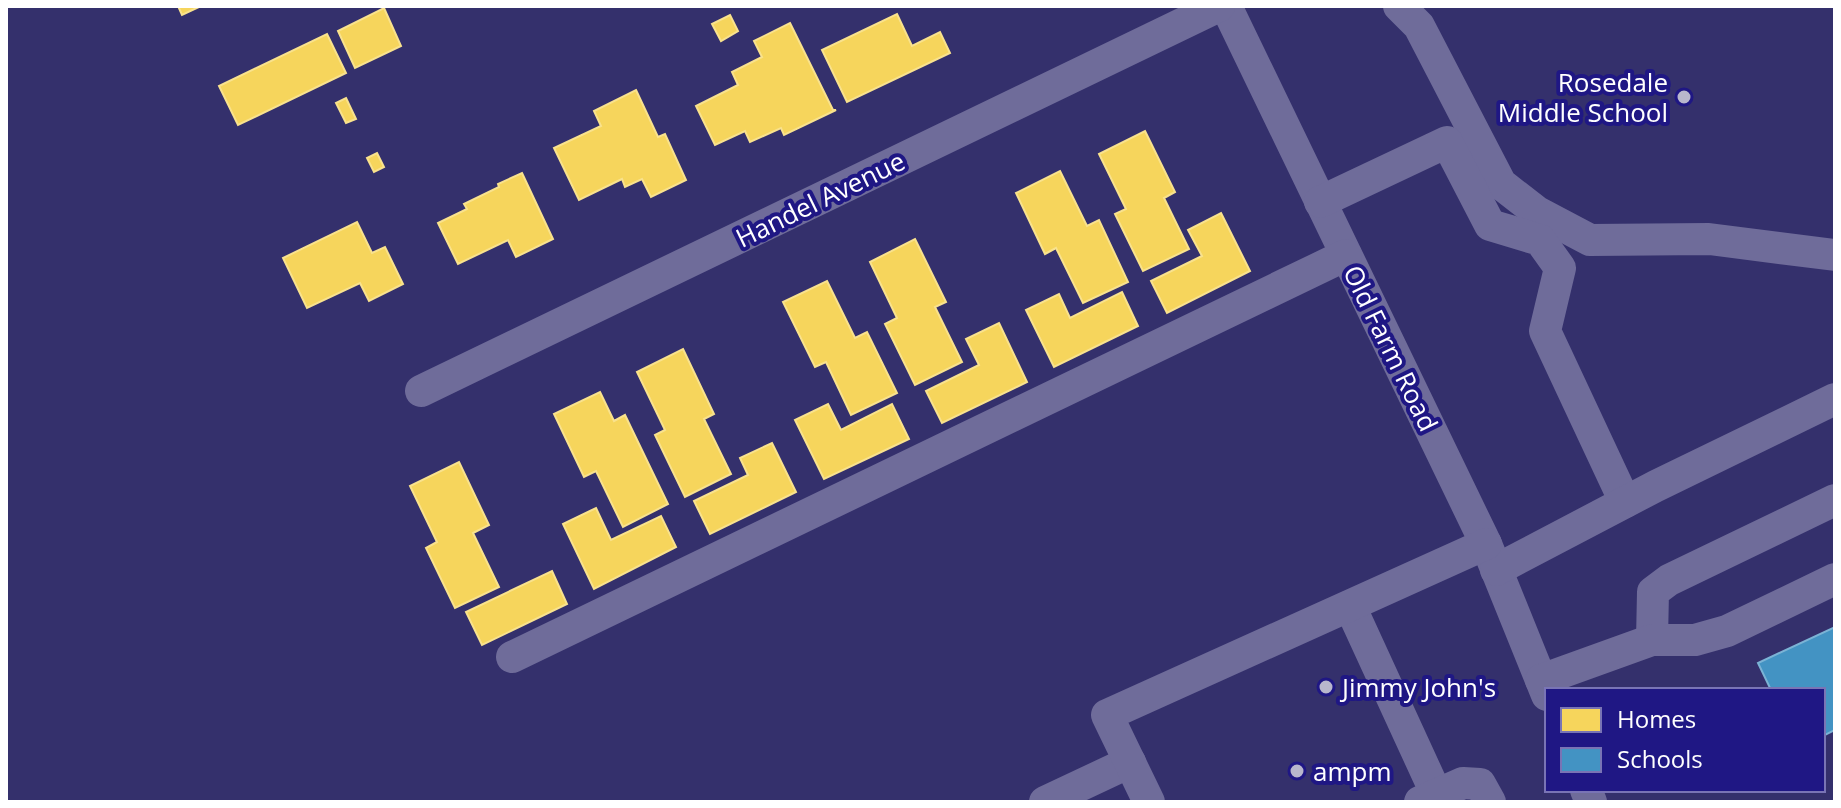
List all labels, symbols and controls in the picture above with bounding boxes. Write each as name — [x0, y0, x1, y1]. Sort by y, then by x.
place label: Rosedale Middle School — [1498, 64, 1668, 130]
marker: Rosedale Middle School — [1675, 88, 1693, 106]
street label: Handel Avenue — [729, 143, 911, 255]
street label: Old Farm Road — [1335, 259, 1447, 437]
place label: Jimmy John's — [1339, 669, 1496, 705]
marker: Jimmy John's — [1317, 678, 1335, 696]
legend — [1545, 688, 1825, 792]
text: Homes — [1617, 702, 1696, 735]
text: Schools — [1617, 742, 1703, 775]
place label: ampm — [1313, 753, 1392, 789]
marker: ampm — [1288, 762, 1306, 780]

